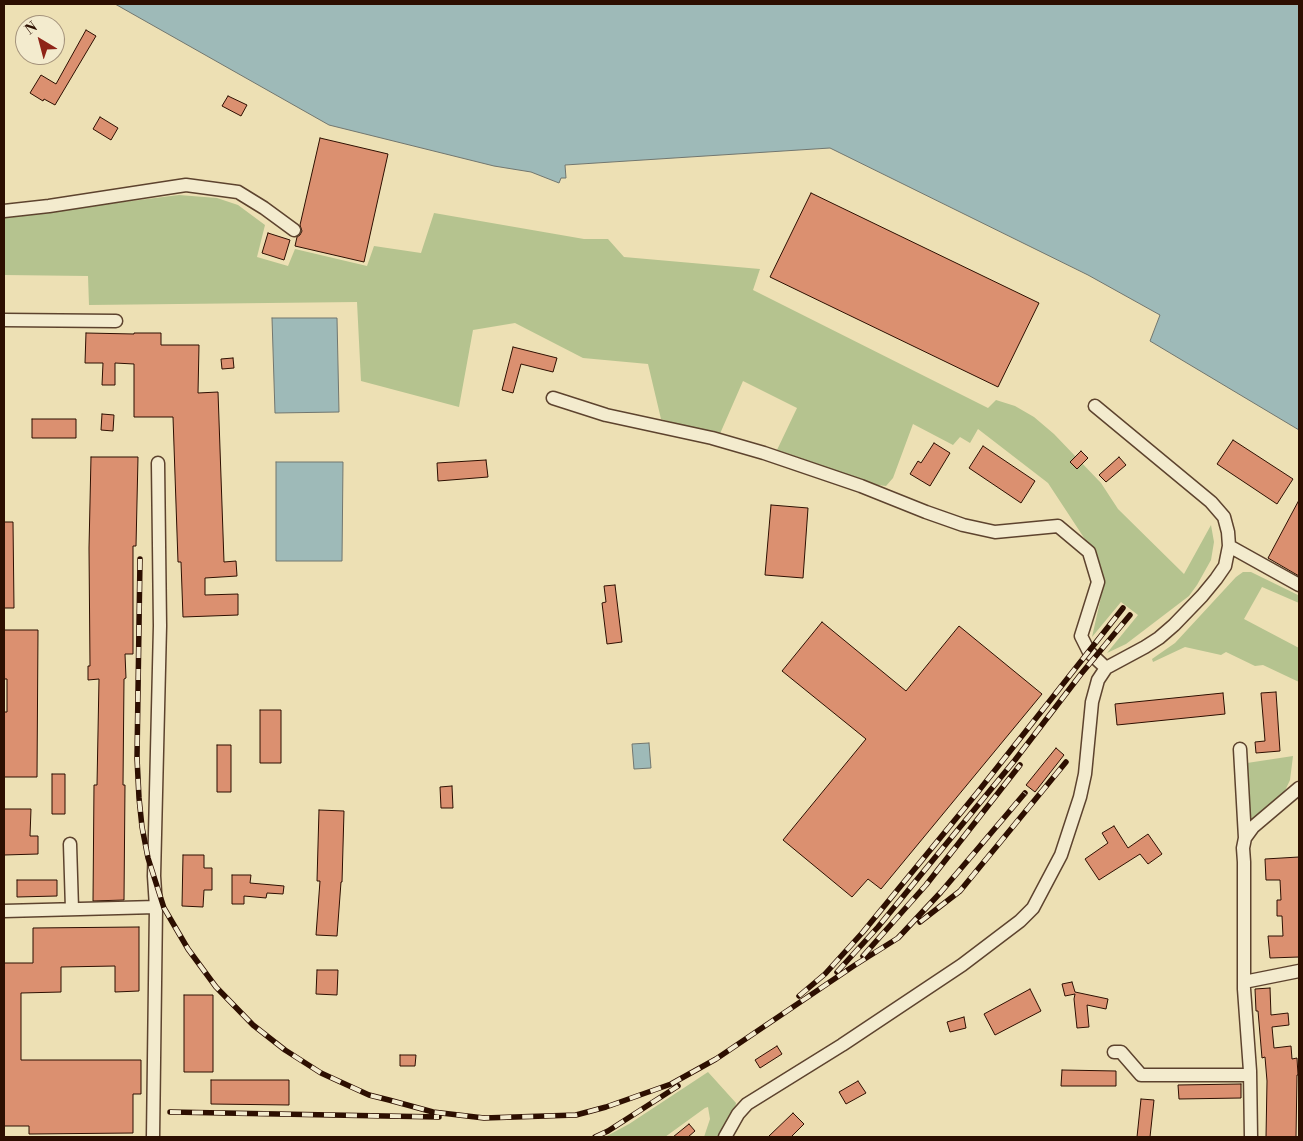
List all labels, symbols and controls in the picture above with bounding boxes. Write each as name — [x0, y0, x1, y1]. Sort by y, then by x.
north arrow — [15, 15, 65, 65]
text: N — [22, 18, 41, 39]

